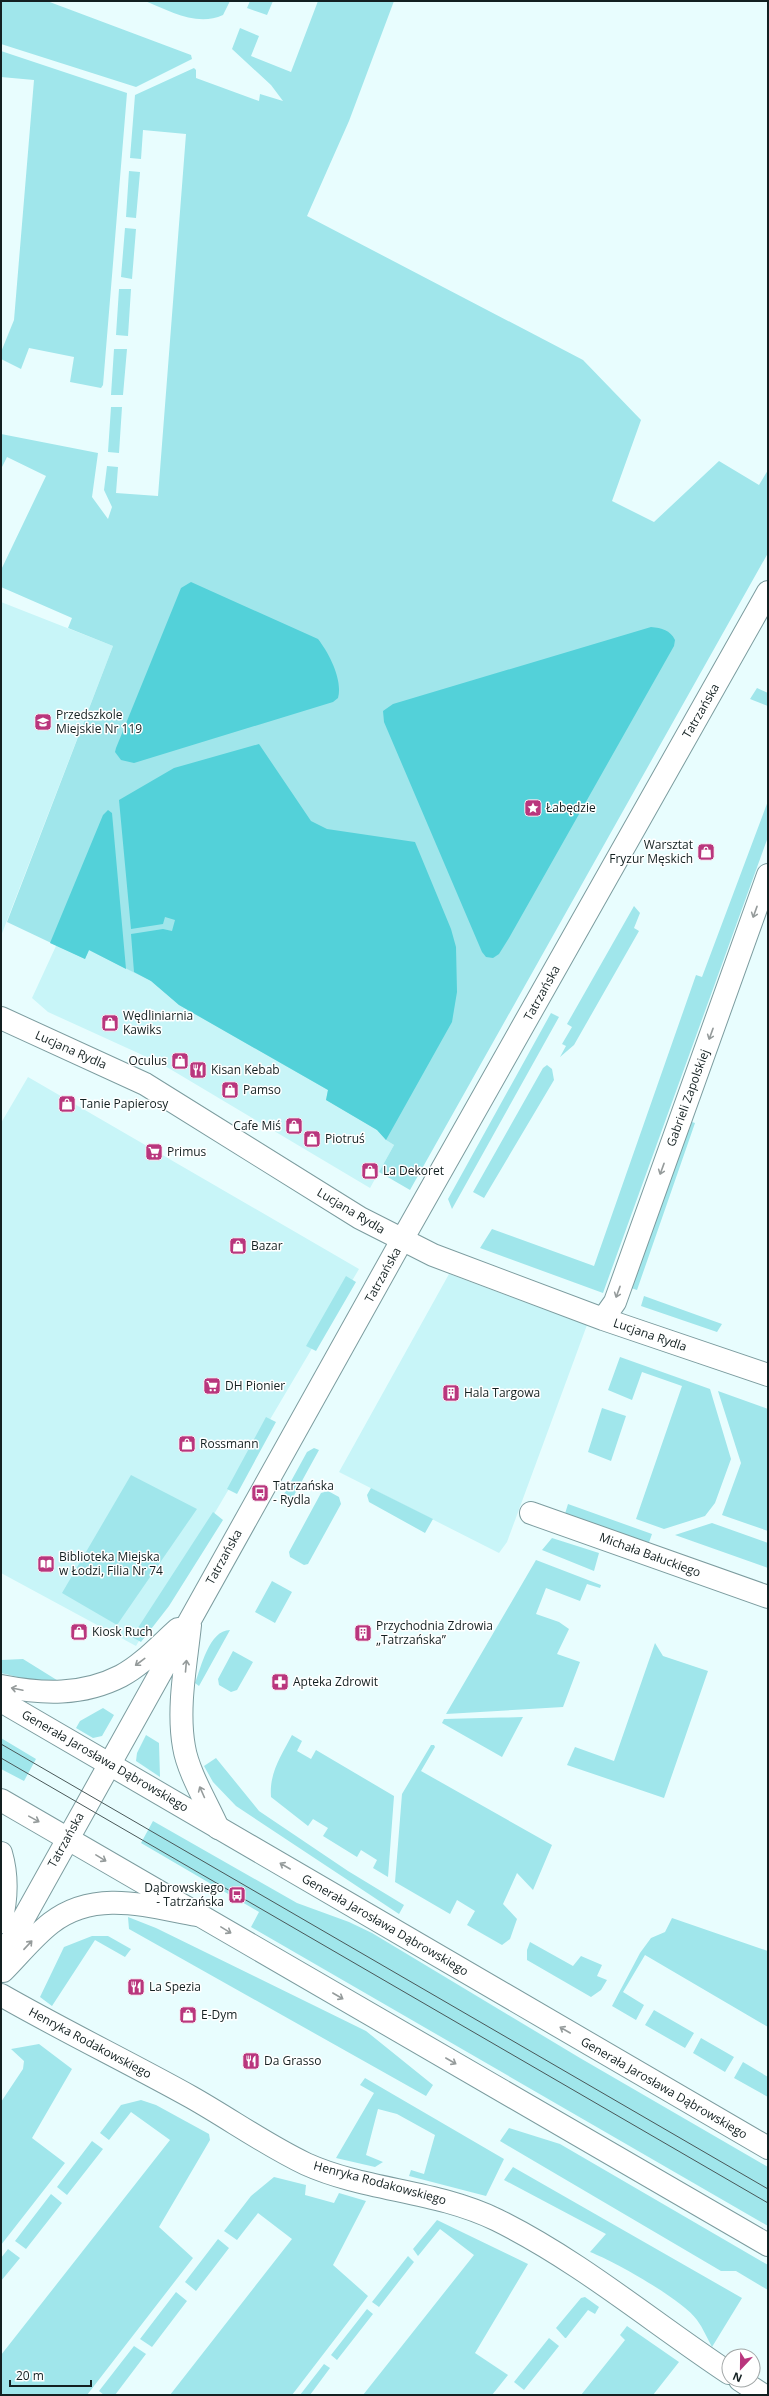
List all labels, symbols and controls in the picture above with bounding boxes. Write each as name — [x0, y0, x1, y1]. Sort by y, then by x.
street label: Tatrzańska — [678, 680, 723, 741]
place label: Przedszkole Miejskie Nr 119 — [56, 706, 142, 737]
school or university icon: Przedszkole Miejskie Nr 119 — [33, 712, 53, 732]
place icon: Łabędzie — [523, 798, 543, 818]
place label: Łabędzie — [546, 799, 596, 816]
place label: Warsztat Fryzur Męskich — [609, 836, 693, 867]
shop icon: Warsztat Fryzur Męskich — [696, 842, 716, 862]
one-way arrow — [751, 905, 758, 918]
street label: Tatrzańska — [519, 962, 564, 1023]
place label: Wędliniarnia Kawiks — [123, 1007, 193, 1038]
shop icon: Wędliniarnia Kawiks — [100, 1013, 120, 1033]
street label: Lucjana Rydla — [33, 1026, 110, 1073]
one-way arrow — [707, 1027, 714, 1040]
street label: Gabrieli Zapolskiej — [662, 1047, 713, 1149]
shop icon: Oculus — [170, 1051, 190, 1071]
place label: Oculus — [128, 1052, 167, 1069]
restaurant icon: Kisan Kebab — [188, 1060, 208, 1080]
place label: Kisan Kebab — [211, 1061, 280, 1078]
shop icon: Pamso — [220, 1080, 240, 1100]
place label: Pamso — [243, 1081, 281, 1098]
shop icon: Tanie Papierosy — [57, 1094, 77, 1114]
place label: Tanie Papierosy — [80, 1095, 169, 1112]
shop icon: Cafe Miś — [284, 1116, 304, 1136]
place label: Cafe Miś — [233, 1117, 281, 1134]
shop icon: Piotruś — [302, 1129, 322, 1149]
place label: Piotruś — [325, 1130, 365, 1147]
supermarket icon: Primus — [144, 1142, 164, 1162]
place label: Primus — [167, 1143, 207, 1160]
shop icon: La Dekoret — [360, 1161, 380, 1181]
place label: La Dekoret — [383, 1162, 444, 1179]
one-way arrow — [658, 1163, 666, 1175]
street label: Lucjana Rydla — [314, 1184, 388, 1238]
shop icon: Bazar — [228, 1236, 248, 1256]
place label: Bazar — [251, 1237, 283, 1254]
street label: Tatrzańska — [360, 1244, 405, 1305]
one-way arrow — [614, 1285, 622, 1297]
street label: Lucjana Rydla — [611, 1314, 689, 1355]
supermarket icon: DH Pionier — [202, 1376, 222, 1396]
place label: DH Pionier — [225, 1377, 285, 1394]
building icon: Hala Targowa — [441, 1383, 461, 1403]
place label: Hala Targowa — [464, 1384, 540, 1401]
shop icon: Rossmann — [177, 1434, 197, 1454]
place label: Rossmann — [200, 1435, 259, 1452]
place label: Tatrzańska - Rydla — [273, 1477, 334, 1508]
bus stop icon: Tatrzańska - Rydla — [250, 1483, 270, 1503]
street label: Tatrzańska — [201, 1526, 246, 1587]
street label: Michała Bałuckiego — [597, 1528, 703, 1581]
place label: Biblioteka Miejska w Łodzi, Filia Nr 74 — [59, 1548, 163, 1579]
library icon: Biblioteka Miejska w Łodzi, Filia Nr 74 — [36, 1554, 56, 1574]
place label: Przychodnia Zdrowia „Tatrzańska” — [376, 1617, 493, 1648]
shop icon: Kiosk Ruch — [69, 1622, 89, 1642]
place label: Kiosk Ruch — [92, 1623, 153, 1640]
building icon: Przychodnia Zdrowia „Tatrzańska” — [353, 1623, 373, 1643]
one-way arrow — [135, 1658, 146, 1666]
one-way arrow — [182, 1660, 190, 1673]
pharmacy icon: Apteka Zdrowit — [270, 1672, 290, 1692]
place label: Apteka Zdrowit — [293, 1673, 378, 1690]
one-way arrow — [11, 1685, 24, 1693]
street label: Generała Jarosława Dąbrowskiego — [19, 1706, 192, 1815]
one-way arrow — [198, 1786, 205, 1798]
street label: Tatrzańska — [43, 1809, 88, 1870]
one-way arrow — [28, 1815, 40, 1823]
one-way arrow — [95, 1854, 107, 1862]
one-way arrow — [279, 1862, 291, 1870]
street label: Generała Jarosława Dąbrowskiego — [299, 1870, 472, 1979]
place label: Dąbrowskiego - Tatrzańska — [144, 1879, 224, 1910]
bus stop icon: Dąbrowskiego - Tatrzańska — [227, 1885, 247, 1905]
one-way arrow — [220, 1927, 232, 1935]
one-way arrow — [23, 1940, 33, 1950]
restaurant icon: La Spezia — [126, 1977, 146, 1997]
place label: La Spezia — [149, 1978, 201, 1995]
one-way arrow — [332, 1993, 344, 2001]
street label: Henryka Rodakowskiego — [26, 2003, 155, 2082]
shop icon: E-Dym — [178, 2005, 198, 2025]
place label: E-Dym — [201, 2006, 237, 2023]
one-way arrow — [559, 2025, 571, 2033]
street label: Generała Jarosława Dąbrowskiego — [578, 2033, 751, 2142]
restaurant icon: Da Grasso — [241, 2051, 261, 2071]
place label: Da Grasso — [264, 2052, 321, 2069]
one-way arrow — [444, 2058, 456, 2066]
street label: Henryka Rodakowskiego — [312, 2157, 448, 2208]
north arrow — [721, 2348, 761, 2388]
scale bar — [10, 2362, 91, 2388]
text: 20 m — [16, 2367, 44, 2384]
text: N — [730, 2369, 744, 2386]

